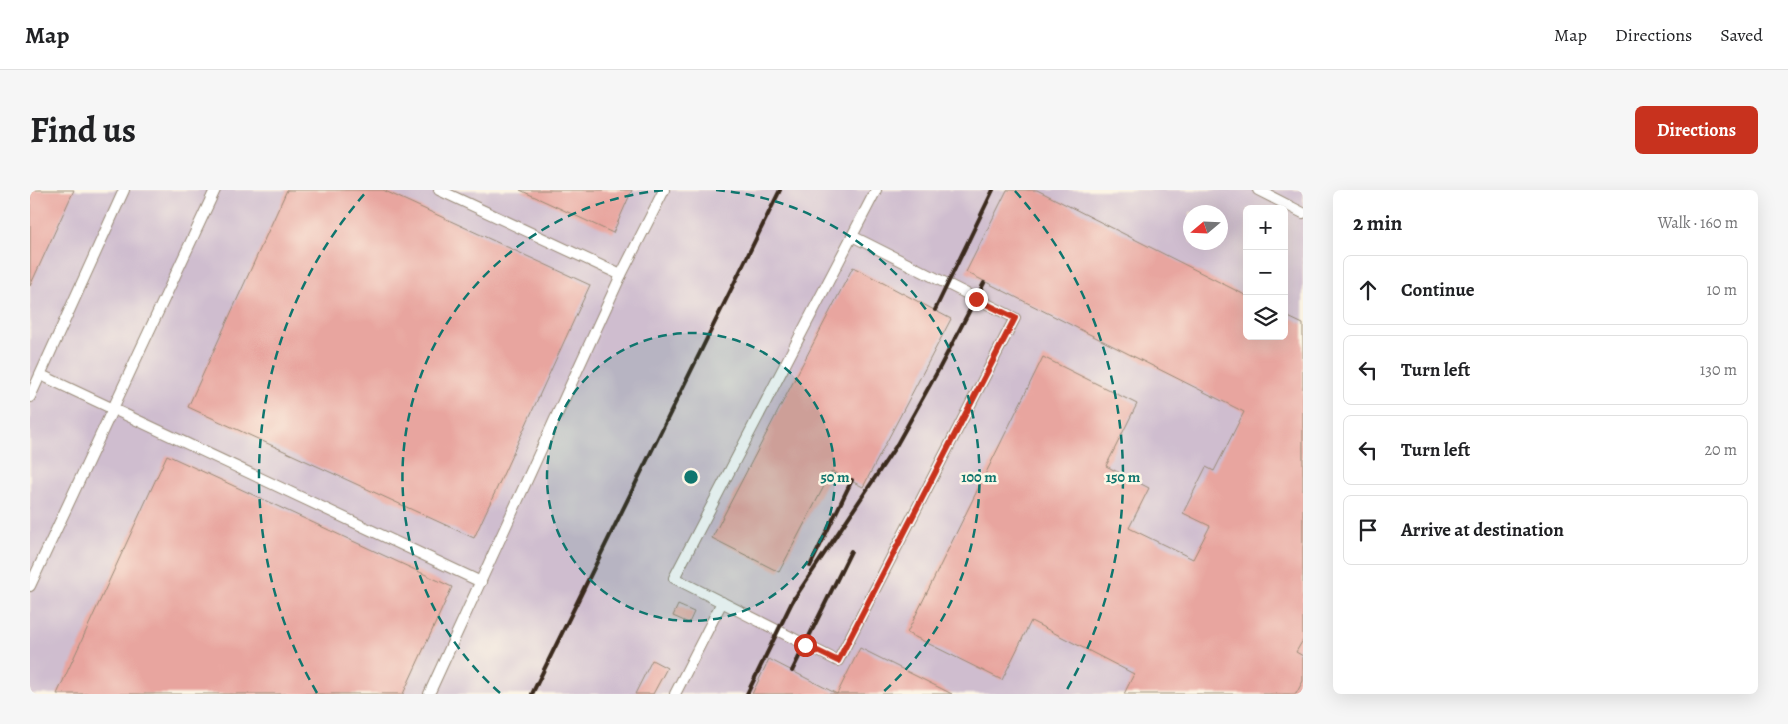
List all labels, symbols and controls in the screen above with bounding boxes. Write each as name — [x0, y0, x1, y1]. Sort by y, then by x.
text: Map — [25, 19, 69, 51]
text: Map — [1554, 23, 1587, 47]
text: Directions — [1615, 23, 1692, 47]
text: Saved — [1720, 23, 1763, 47]
text: Find us — [30, 106, 136, 154]
button: Directions — [1635, 106, 1758, 154]
north arrow — [1183, 205, 1228, 250]
map controls — [1243, 205, 1288, 340]
button: + — [1243, 205, 1288, 250]
text: 2 min — [1353, 209, 1402, 237]
text: Walk · 160 m — [1658, 212, 1738, 234]
button: − — [1243, 250, 1288, 295]
icon: ahead — [1354, 276, 1382, 304]
text: Continue — [1401, 277, 1475, 303]
text: 10 m — [1707, 279, 1737, 301]
route end — [965, 288, 988, 311]
button: layers — [1243, 295, 1288, 340]
icon: left — [1354, 356, 1382, 384]
text: Turn left — [1401, 357, 1470, 383]
text: 130 m — [1700, 359, 1737, 381]
icon: left — [1354, 436, 1382, 464]
text: Turn left — [1401, 437, 1470, 463]
text: 20 m — [1704, 439, 1737, 461]
text: 50 m — [820, 467, 850, 487]
text: 100 m — [961, 467, 997, 487]
text: 150 m — [1106, 467, 1141, 487]
centre of rings — [682, 468, 700, 486]
icon: arrive — [1354, 516, 1382, 544]
text: Arrive at destination — [1401, 517, 1564, 543]
route start — [794, 634, 817, 657]

